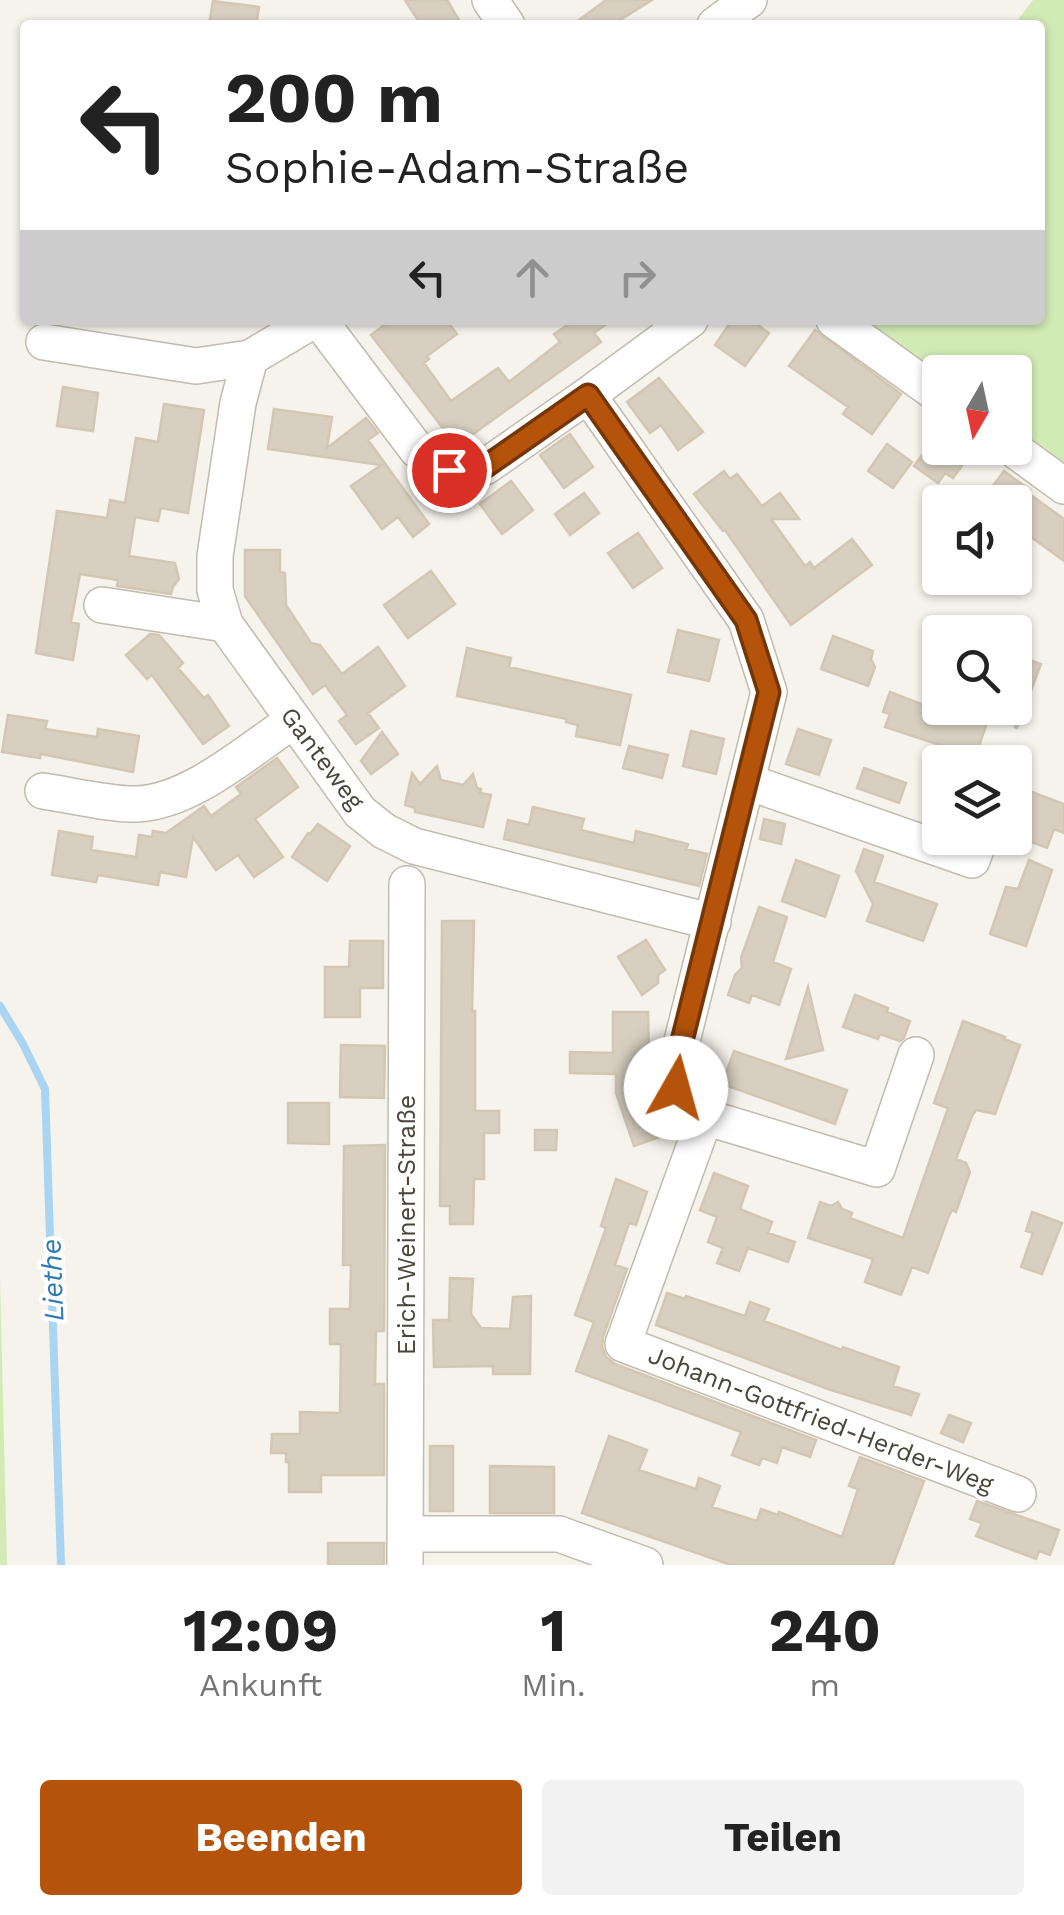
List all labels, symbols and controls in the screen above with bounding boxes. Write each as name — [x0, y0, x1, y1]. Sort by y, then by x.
text: 200 m — [225, 57, 443, 139]
icon: left — [60, 60, 190, 190]
text: Sophie-Adam-Straße — [225, 141, 689, 194]
icon: left — [400, 250, 455, 305]
icon: ahead — [505, 250, 560, 305]
icon: right — [610, 250, 665, 305]
north arrow — [922, 355, 1032, 465]
map controls — [922, 355, 1032, 855]
pin — [407, 428, 492, 513]
icon: arrive — [422, 443, 477, 498]
button: sound — [922, 485, 1032, 595]
button: search — [922, 615, 1032, 725]
street label: Ganteweg — [275, 702, 371, 816]
button: layers — [922, 745, 1032, 855]
position arrow — [624, 1036, 728, 1140]
street label: Erich-Weinert-Straße — [392, 1095, 421, 1355]
water label: Liethe — [35, 1238, 70, 1322]
street label: Johann-Gottfried-Herder-Weg — [644, 1340, 998, 1499]
text: 12:09 — [183, 1595, 338, 1666]
text: 1 — [540, 1595, 566, 1666]
text: 240 — [769, 1595, 881, 1666]
text: Ankunft — [199, 1666, 322, 1704]
text: Min. — [521, 1666, 586, 1704]
text: m — [809, 1666, 840, 1704]
button: Beenden — [40, 1780, 522, 1895]
button: Teilen — [542, 1780, 1024, 1895]

